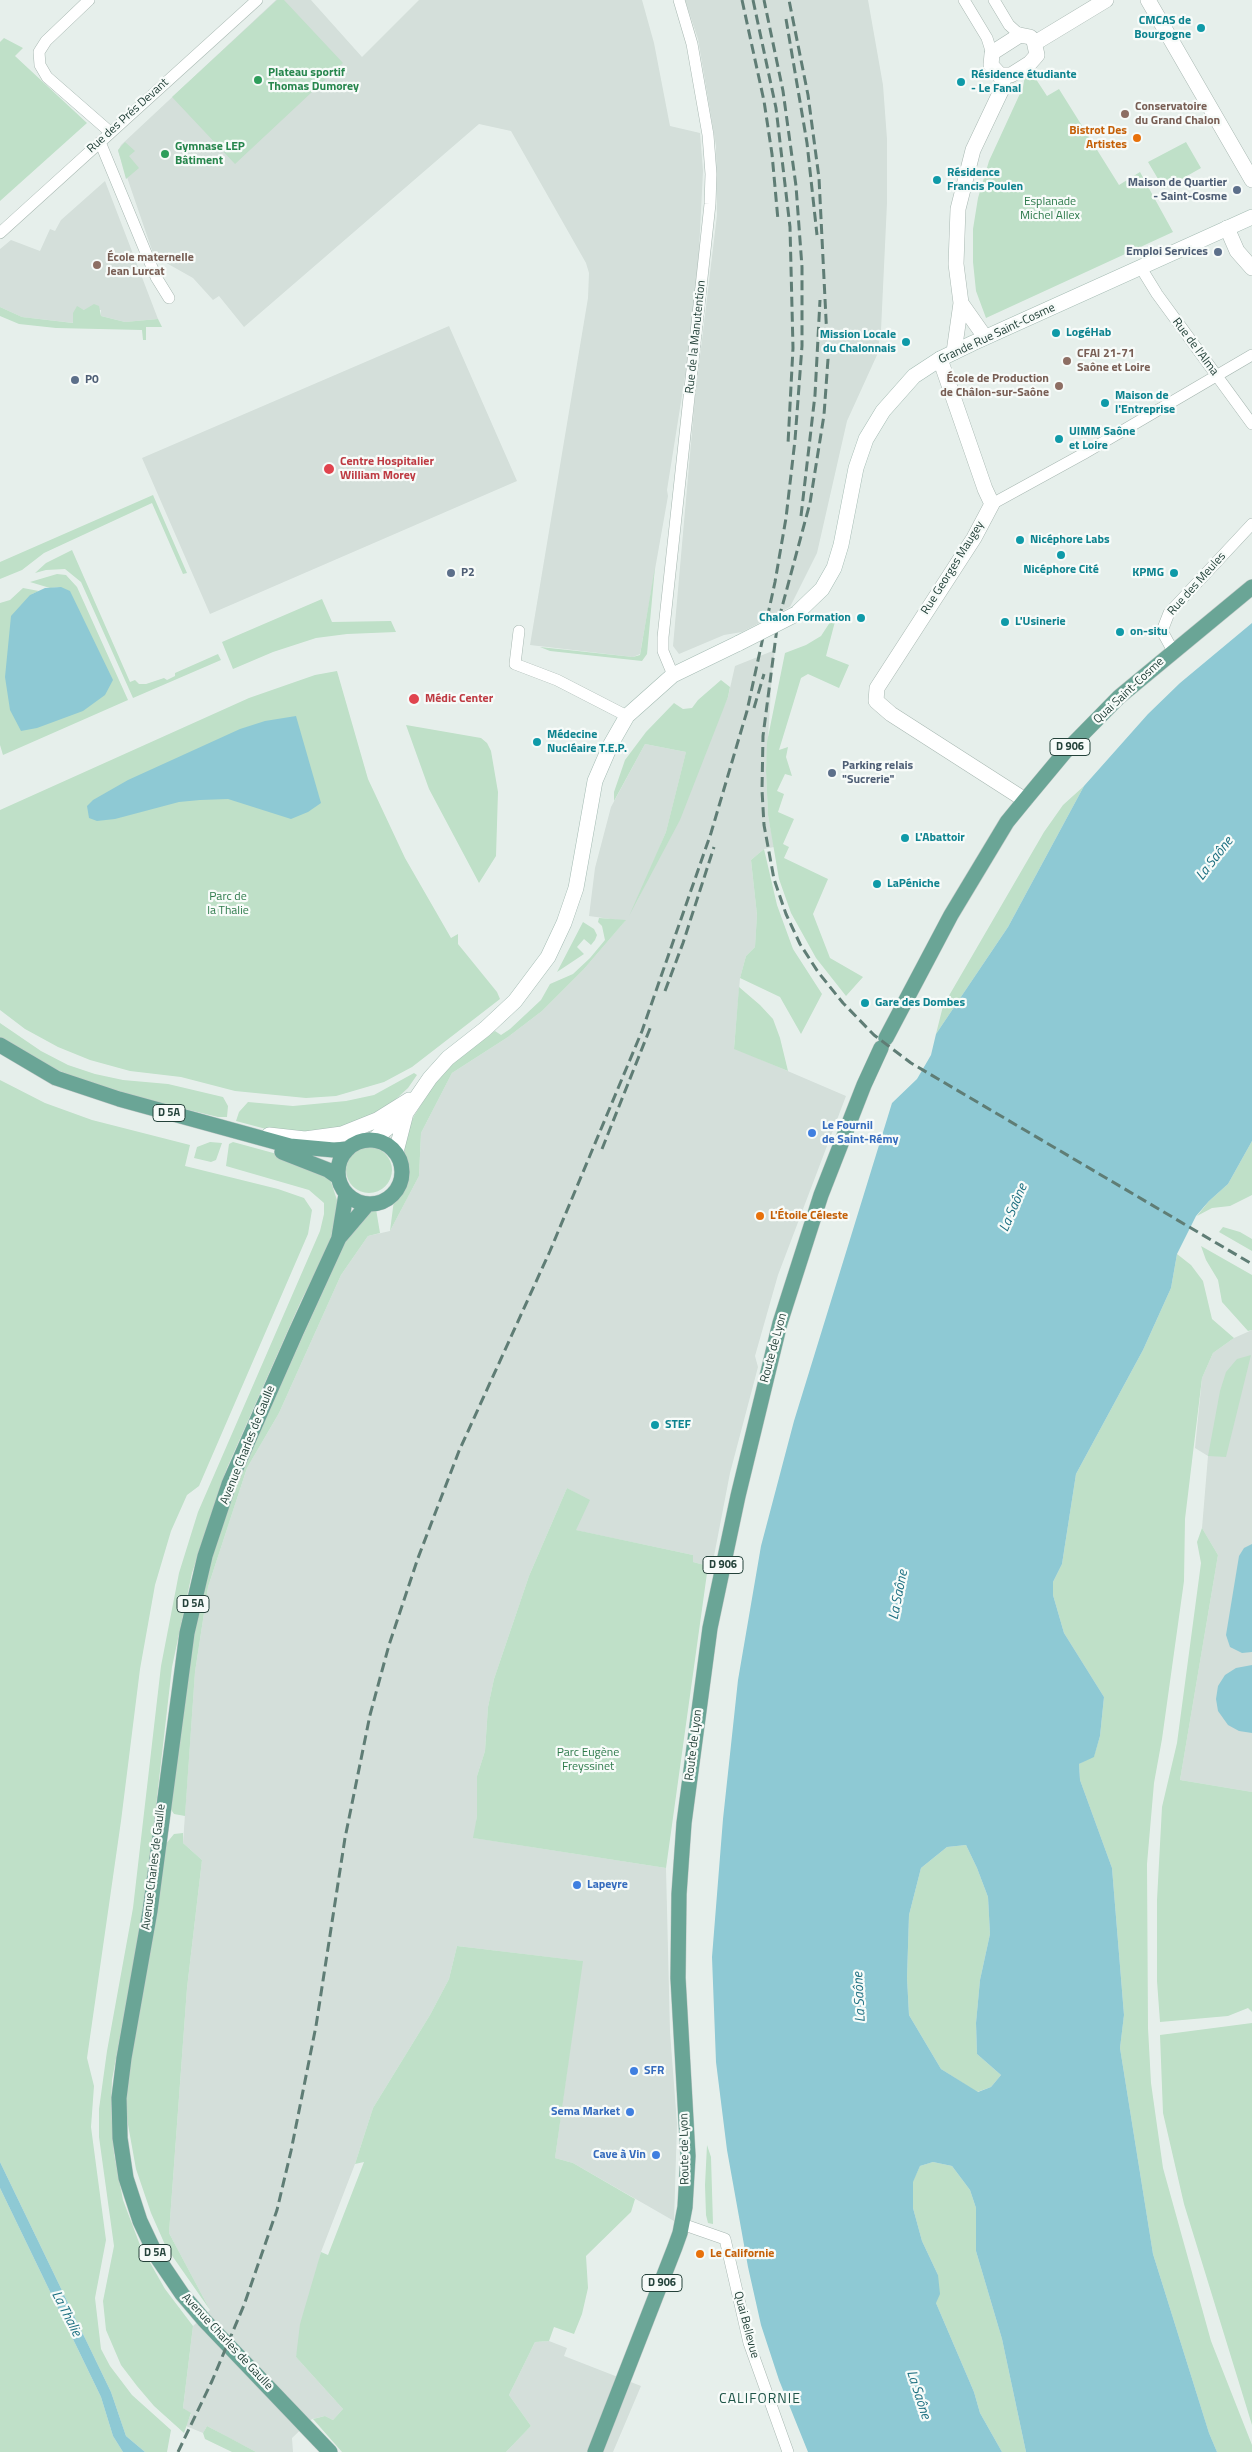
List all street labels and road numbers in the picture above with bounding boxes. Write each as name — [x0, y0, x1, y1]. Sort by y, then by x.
street label: Rue des Prés Devant — [84, 76, 172, 156]
street label: Rue de la Manutention — [683, 280, 709, 394]
street label: Grande Rue Saint-Cosme — [937, 301, 1057, 367]
street label: Rue de l'Alma — [1169, 315, 1221, 379]
street label: Rue Georges Maugey — [919, 519, 987, 617]
street label: Rue des Meules — [1165, 549, 1229, 619]
street label: Quai Saint-Cosme — [1091, 655, 1167, 727]
road number: D 906 — [1050, 739, 1090, 756]
road number: D 5A — [153, 1104, 185, 1122]
street label: Route de Lyon — [758, 1312, 790, 1384]
street label: Avenue Charles de Gaulle — [218, 1384, 278, 1506]
road number: D 906 — [703, 1556, 743, 1574]
road number: D 5A — [177, 1596, 209, 1612]
street label: Route de Lyon — [682, 1709, 706, 1781]
street label: Avenue Charles de Gaulle — [139, 1803, 169, 1931]
street label: Route de Lyon — [677, 2113, 693, 2185]
road number: D 5A — [139, 2244, 171, 2262]
road number: D 906 — [642, 2274, 682, 2292]
street label: Quai Bellevue — [730, 2290, 762, 2360]
street label: Avenue Charles de Gaulle — [178, 2291, 276, 2393]

